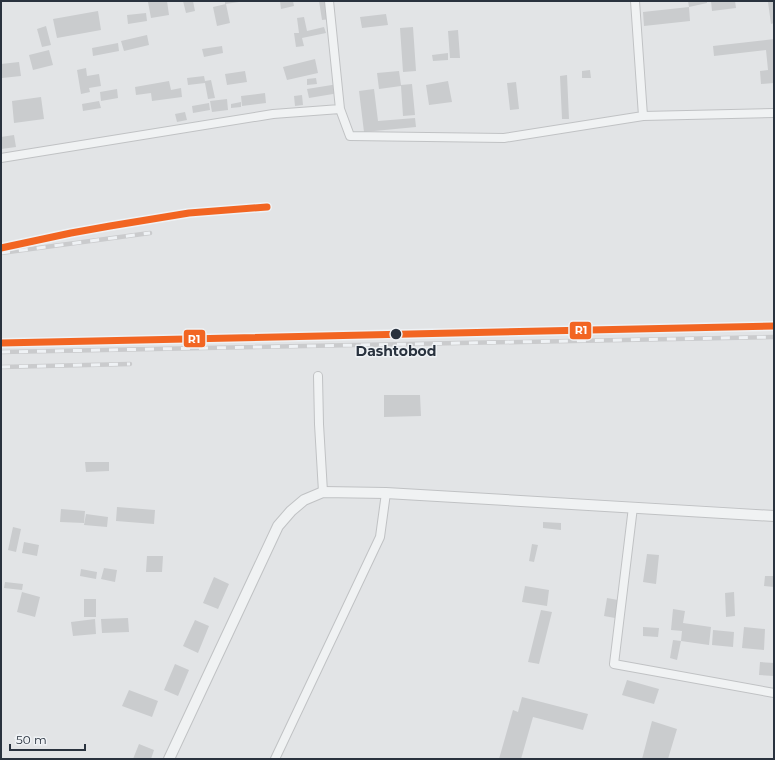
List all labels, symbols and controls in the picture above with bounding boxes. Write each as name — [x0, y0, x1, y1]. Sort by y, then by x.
line badge: R1 — [569, 321, 592, 340]
text: R1 — [575, 323, 587, 337]
marker: Dashtobod — [389, 327, 403, 341]
line badge: R1 — [183, 329, 206, 348]
text: R1 — [188, 332, 200, 346]
place label: Dashtobod — [356, 342, 436, 360]
scale bar — [10, 726, 85, 752]
text: 50 m — [16, 732, 47, 747]

